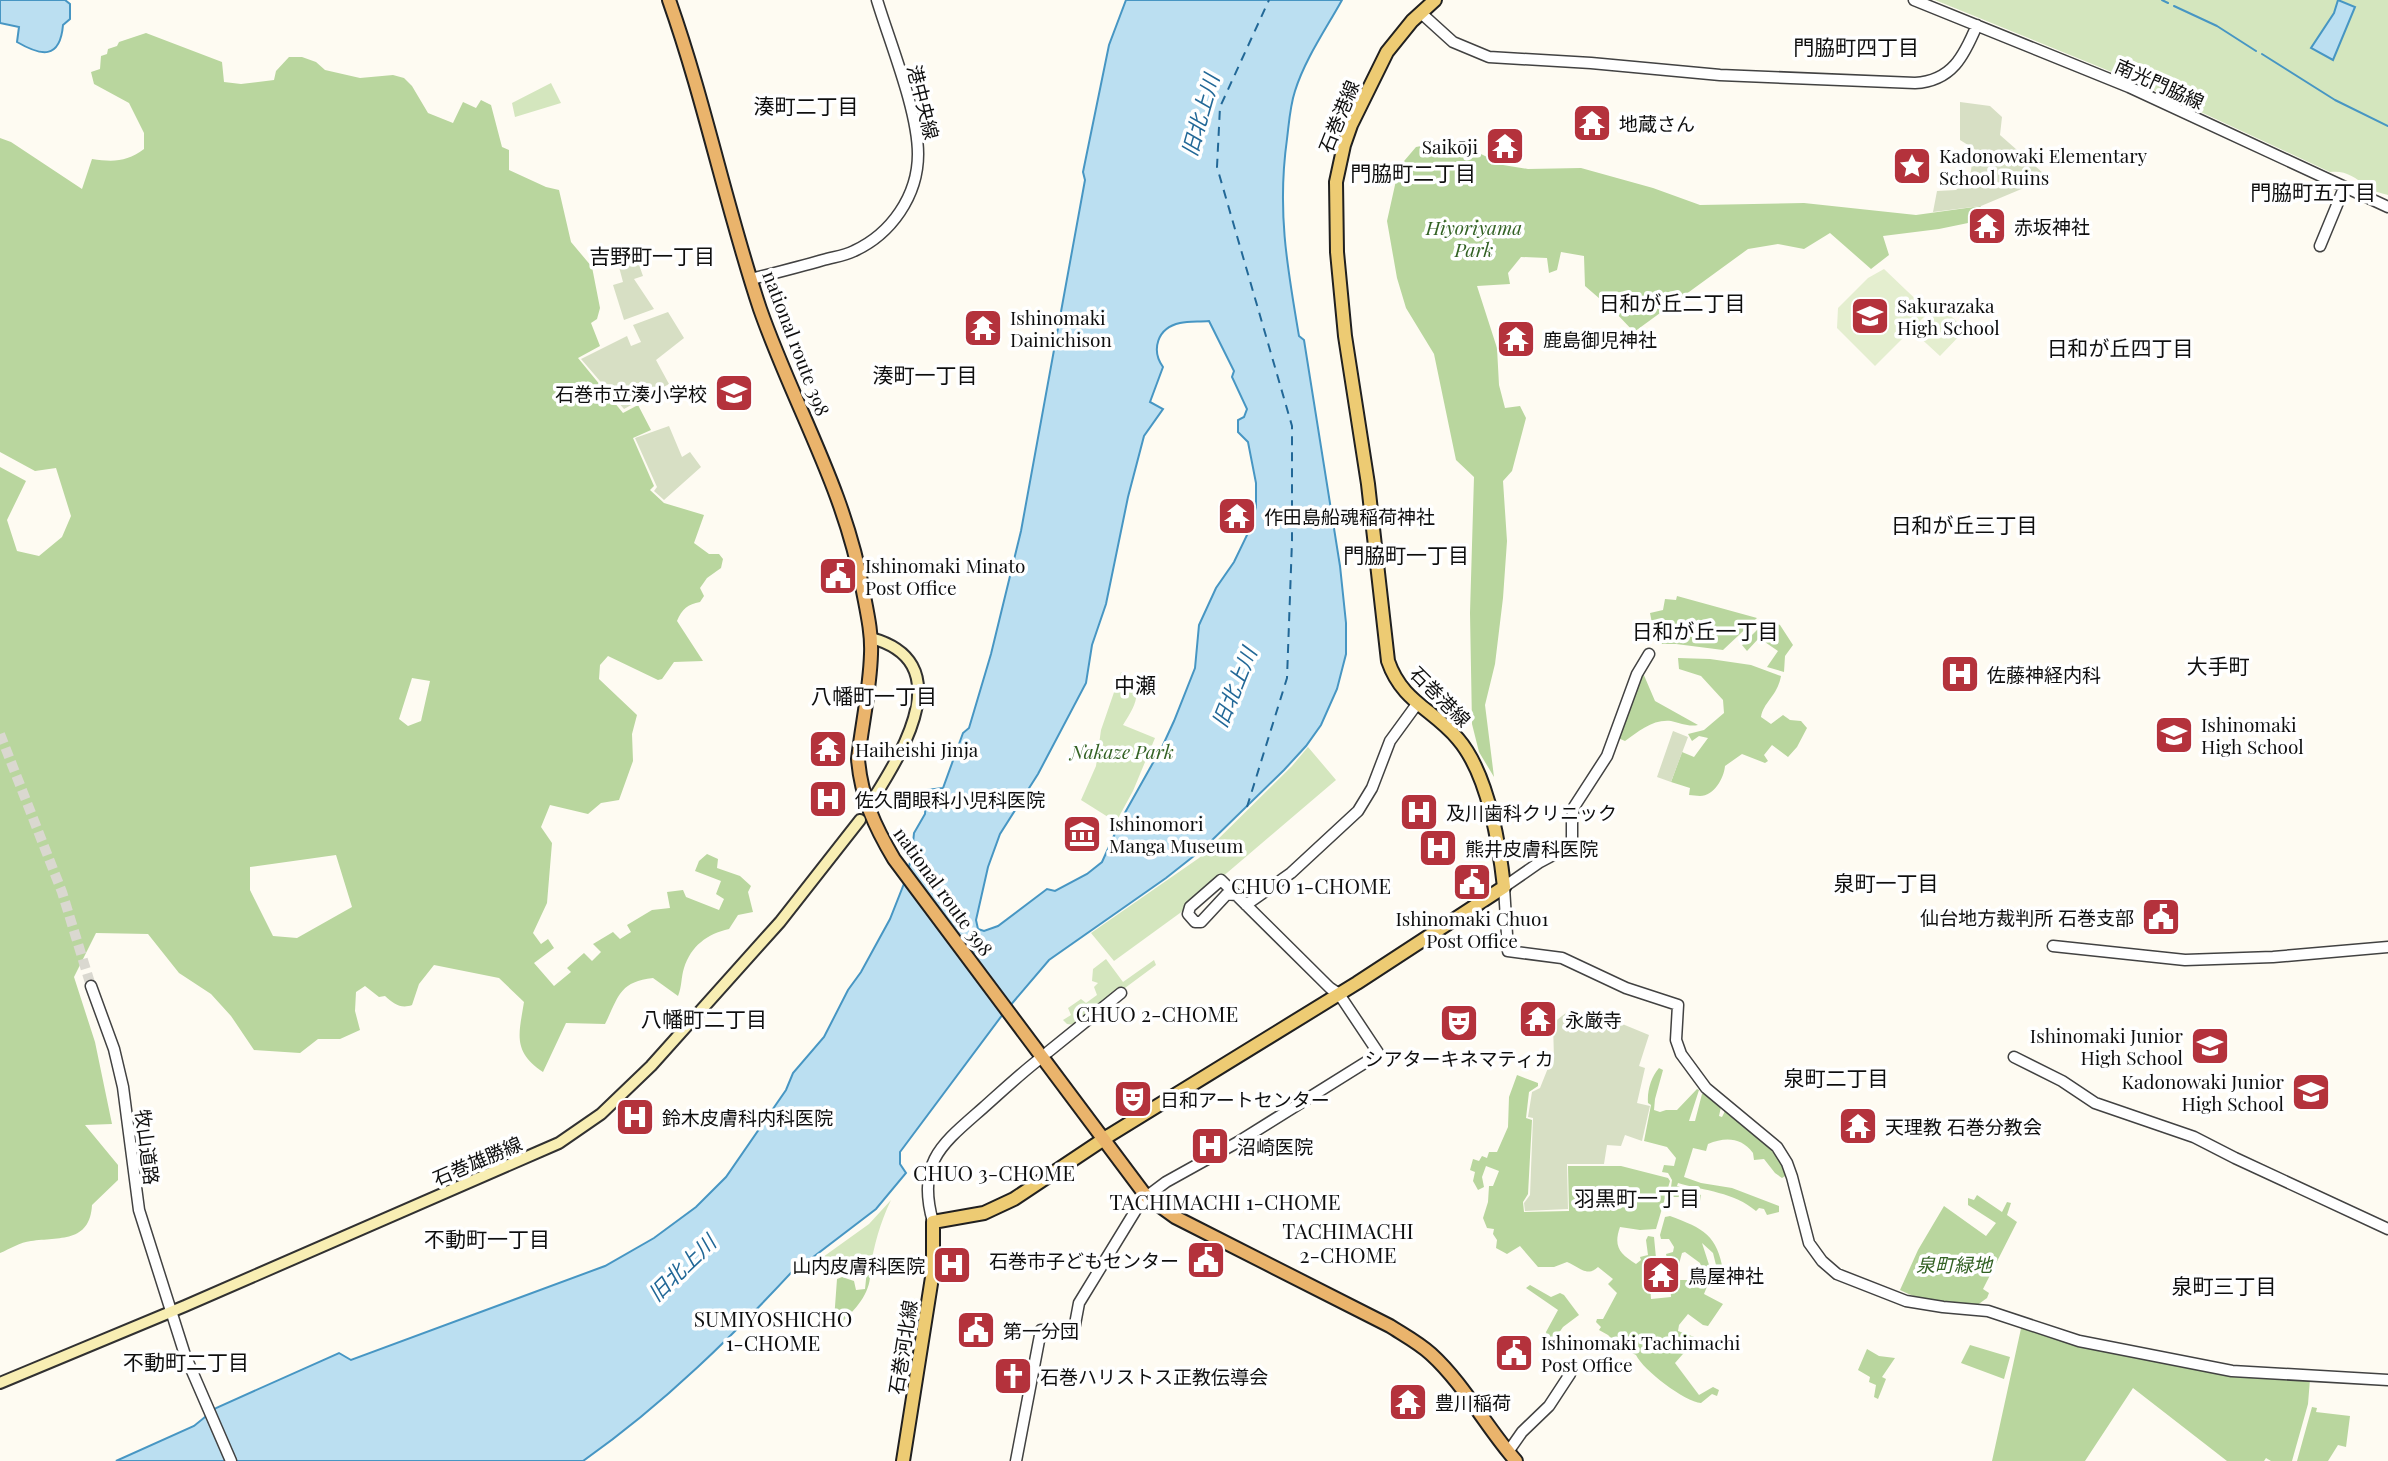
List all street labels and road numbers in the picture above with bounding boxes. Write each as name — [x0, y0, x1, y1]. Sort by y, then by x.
street label: 南光門脇線 — [2111, 52, 2209, 114]
street label: 港中央線 — [902, 62, 946, 142]
street label: 石巻港線 — [1312, 76, 1364, 156]
street label: national route 398 — [757, 267, 837, 419]
street label: 石巻港線 — [1405, 660, 1477, 732]
street label: national route 398 — [888, 821, 1000, 961]
street label: 牧山道路 — [130, 1108, 166, 1186]
street label: 石巻雄勝線 — [428, 1129, 526, 1191]
street label: 石巻河北線 — [882, 1298, 922, 1396]

